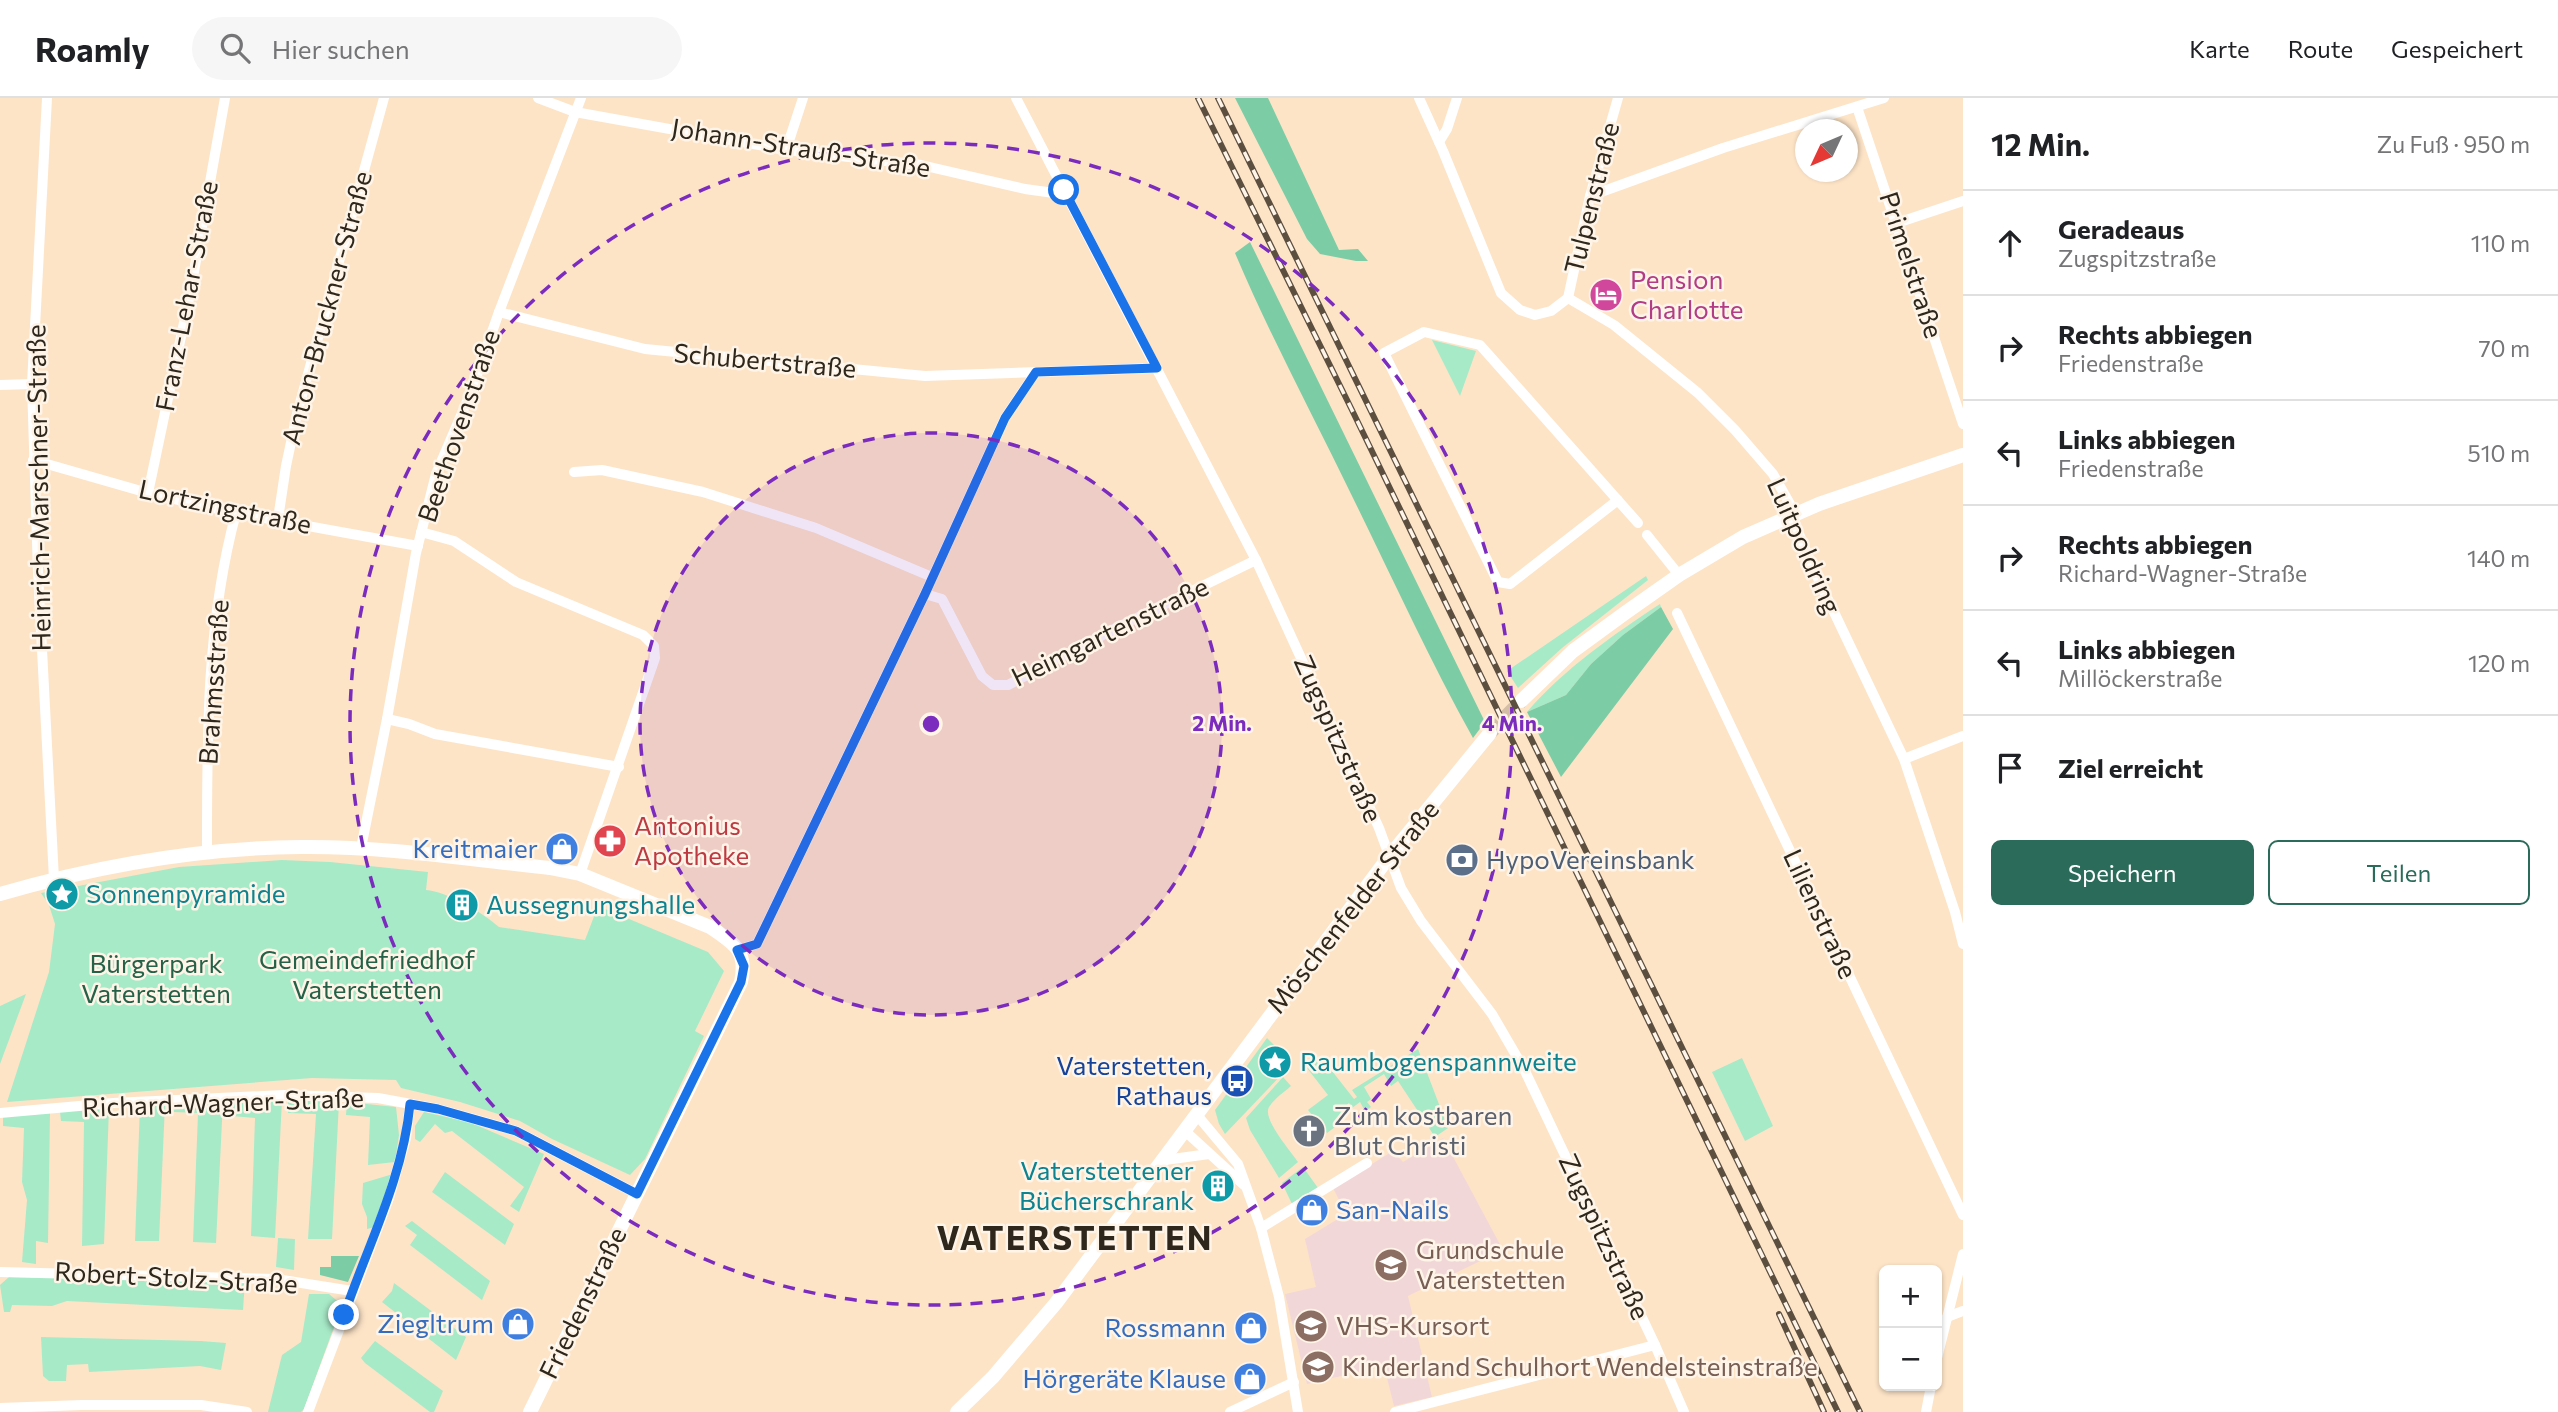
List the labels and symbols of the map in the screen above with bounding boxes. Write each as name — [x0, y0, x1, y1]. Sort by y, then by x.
street label: Johann-Strauß-Straße — [669, 111, 933, 182]
street label: Tulpenstraße — [1557, 119, 1624, 277]
north arrow — [1795, 119, 1858, 182]
street label: Anton-Bruckner-Straße — [274, 167, 377, 448]
route start — [1048, 174, 1079, 205]
street label: Franz-Lehar-Straße — [148, 178, 223, 414]
street label: Primelstraße — [1874, 187, 1951, 342]
place label: Pension Charlotte — [1630, 263, 1744, 324]
hotel icon: Pension Charlotte — [1587, 276, 1625, 314]
street label: Heinrich-Marschner-Straße — [19, 324, 56, 652]
street label: Beethovenstraße — [410, 325, 505, 526]
street label: Schubertstraße — [672, 336, 858, 383]
street label: Lortzingstraße — [136, 472, 314, 539]
street label: Luitpoldring — [1762, 473, 1849, 618]
street label: Heimgartenstraße — [1006, 570, 1213, 692]
street label: Brahmsstraße — [191, 598, 234, 766]
street label: Zugspitzstraße — [1289, 650, 1390, 827]
text: 2 Min. — [1192, 710, 1252, 735]
text: 4 Min. — [1482, 710, 1542, 735]
centre of rings — [919, 712, 943, 736]
street label: Möschenfelder Straße — [1259, 794, 1444, 1019]
place label: Antonius Apotheke — [634, 809, 749, 870]
pharmacy icon: Antonius Apotheke — [591, 822, 629, 860]
shop icon: Kreitmaier — [543, 830, 581, 868]
place label: Kreitmaier — [412, 832, 538, 863]
bank icon: HypoVereinsbank — [1443, 841, 1481, 879]
place label: HypoVereinsbank — [1486, 843, 1695, 874]
street label: Lilienstraße — [1778, 844, 1865, 983]
place icon: Sonnenpyramide — [43, 875, 81, 913]
place label: Sonnenpyramide — [86, 877, 286, 908]
building icon: Aussegnungshalle — [443, 886, 481, 924]
place label: Aussegnungshalle — [486, 888, 695, 919]
park label: Gemeindefriedhof Vaterstetten — [259, 943, 476, 1004]
park label: Bürgerpark Vaterstetten — [81, 947, 231, 1008]
place icon: Raumbogenspannweite — [1256, 1043, 1294, 1081]
place label: Raumbogenspannweite — [1300, 1045, 1577, 1076]
place label: Vaterstetten, Rathaus — [1056, 1049, 1212, 1110]
bus stop icon: Vaterstetten, Rathaus — [1218, 1062, 1256, 1100]
street label: Richard-Wagner-Straße — [82, 1081, 364, 1122]
place label: Zum kostbaren Blut Christi — [1334, 1099, 1512, 1160]
church icon: Zum kostbaren Blut Christi — [1290, 1112, 1328, 1150]
street label: Zugspitzstraße — [1553, 1149, 1657, 1324]
place label: Vaterstettener Bücherschrank — [1019, 1154, 1194, 1215]
building icon: Vaterstettener Bücherschrank — [1199, 1167, 1237, 1205]
shop icon: San-Nails — [1293, 1191, 1331, 1229]
place label: San-Nails — [1336, 1193, 1449, 1224]
district label: VATERSTETTEN — [937, 1216, 1213, 1257]
street label: Friedenstraße — [532, 1222, 632, 1383]
place label: Grundschule Vaterstetten — [1416, 1233, 1566, 1294]
school or university icon: Grundschule Vaterstetten — [1372, 1246, 1410, 1284]
street label: Robert-Stolz-Straße — [54, 1255, 299, 1298]
route end — [328, 1299, 359, 1330]
shop icon: Ziegltrum — [499, 1305, 537, 1343]
place label: Ziegltrum — [377, 1307, 494, 1338]
school or university icon: VHS-Kursort — [1292, 1307, 1330, 1345]
shop icon: Rossmann — [1232, 1309, 1270, 1347]
place label: VHS-Kursort — [1336, 1309, 1490, 1340]
place label: Rossmann — [1104, 1311, 1226, 1342]
school or university icon: Kinderland Schulhort Wendelsteinstraße — [1299, 1348, 1337, 1386]
place label: Kinderland Schulhort Wendelsteinstraße — [1342, 1350, 1818, 1381]
shop icon: Hörgeräte Klause — [1231, 1360, 1269, 1398]
place label: Hörgeräte Klause — [1023, 1362, 1226, 1393]

